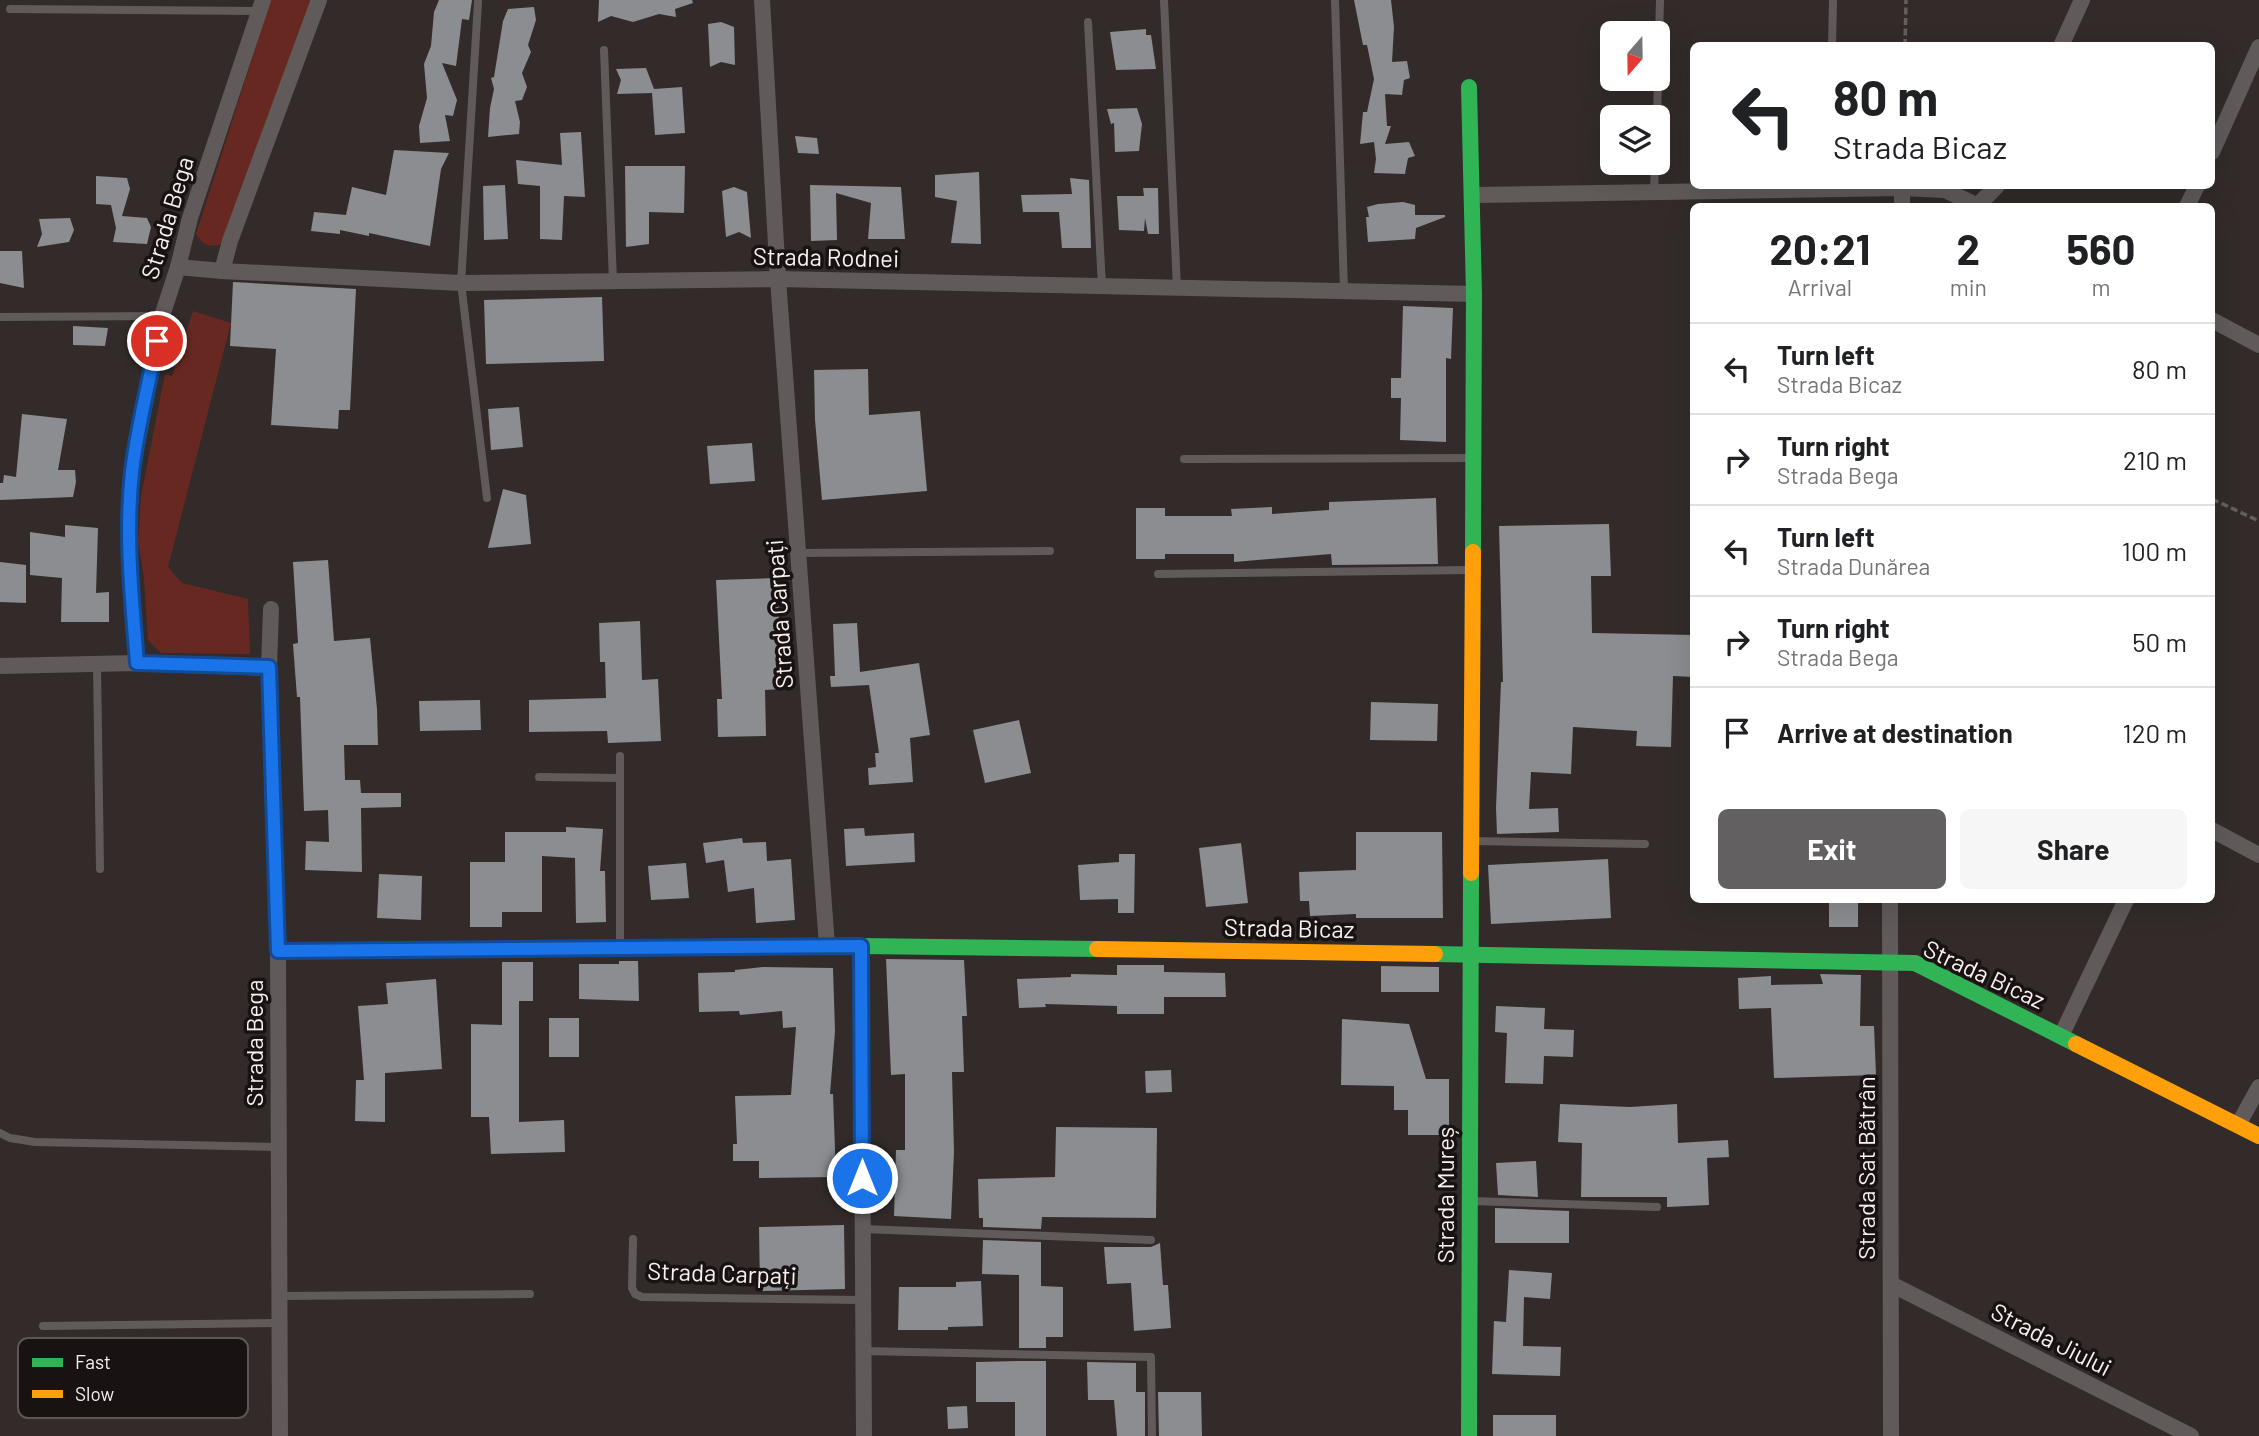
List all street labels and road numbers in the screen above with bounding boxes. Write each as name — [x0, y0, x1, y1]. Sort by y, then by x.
street label: Strada Bega — [134, 153, 199, 282]
street label: Strada Rodnei — [753, 241, 899, 272]
street label: Strada Carpați — [759, 539, 798, 690]
street label: Strada Bicaz — [1224, 912, 1355, 943]
street label: Strada Bicaz — [1919, 933, 2050, 1014]
street label: Strada Bega — [239, 980, 268, 1106]
street label: Strada Sat Bătrân — [1851, 1076, 1880, 1260]
street label: Strada Mureș — [1430, 1127, 1459, 1263]
street label: Strada Carpați — [647, 1255, 797, 1290]
street label: Strada Jiului — [1987, 1296, 2117, 1381]

